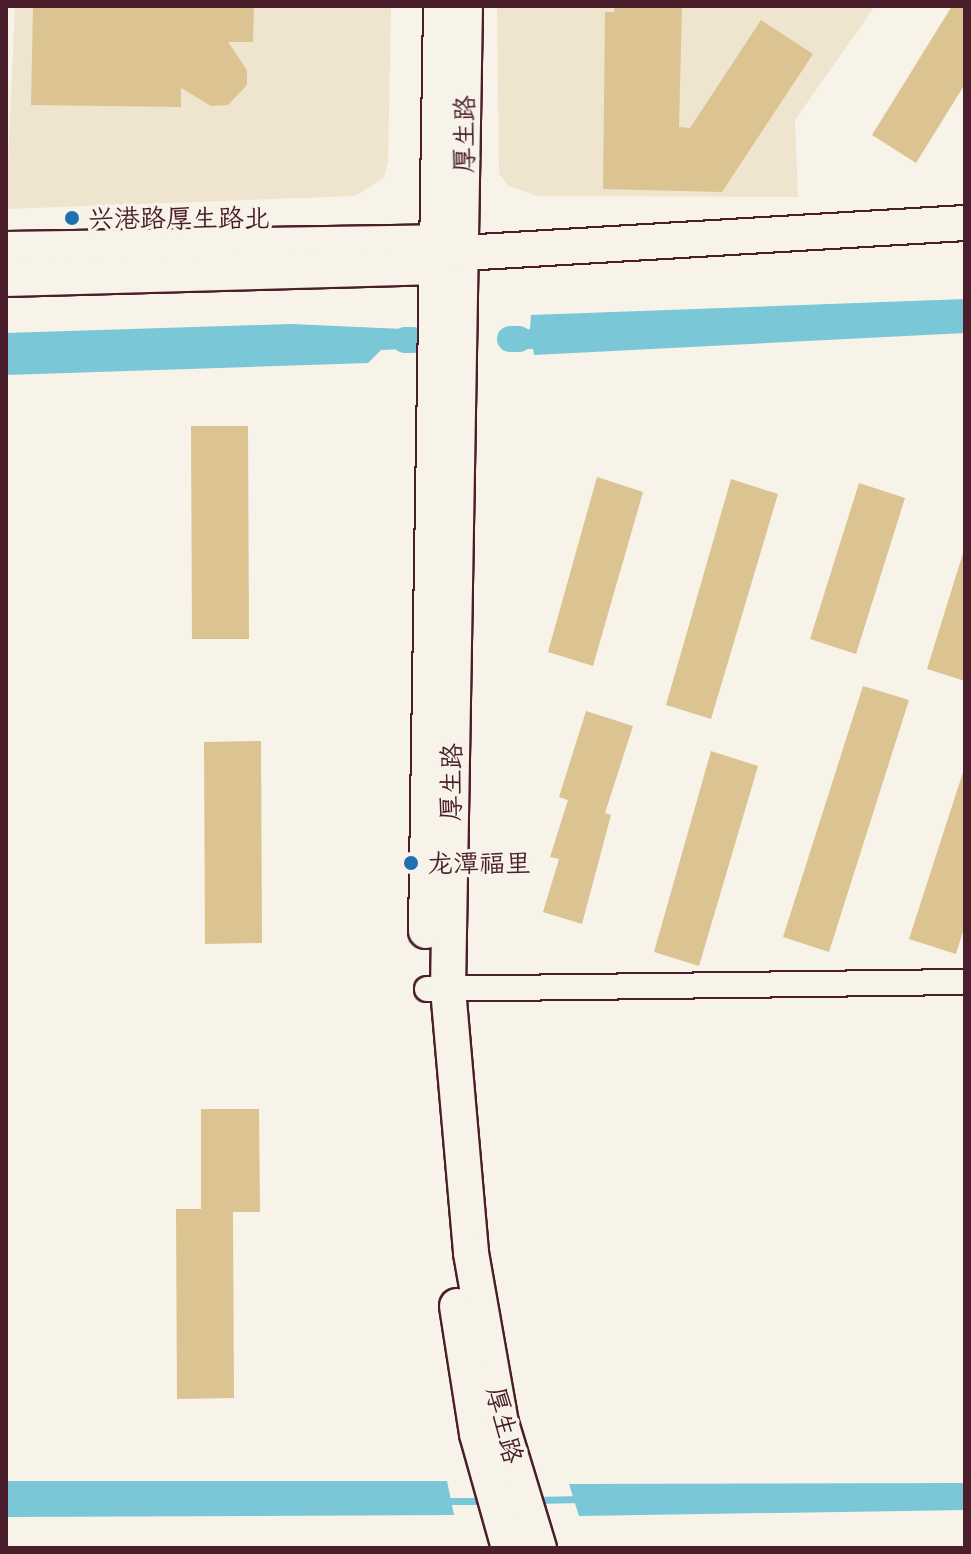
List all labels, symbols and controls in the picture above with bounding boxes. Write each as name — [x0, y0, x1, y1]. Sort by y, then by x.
street label: 厚生路 — [448, 95, 480, 173]
place label: 兴港路厚生路北 — [88, 202, 270, 234]
marker: 兴港路厚生路北 — [63, 209, 81, 227]
street label: 厚生路 — [435, 743, 467, 821]
place label: 龙潭福里 — [427, 847, 531, 879]
marker: 龙潭福里 — [402, 854, 420, 872]
street label: 厚生路 — [480, 1383, 530, 1467]

